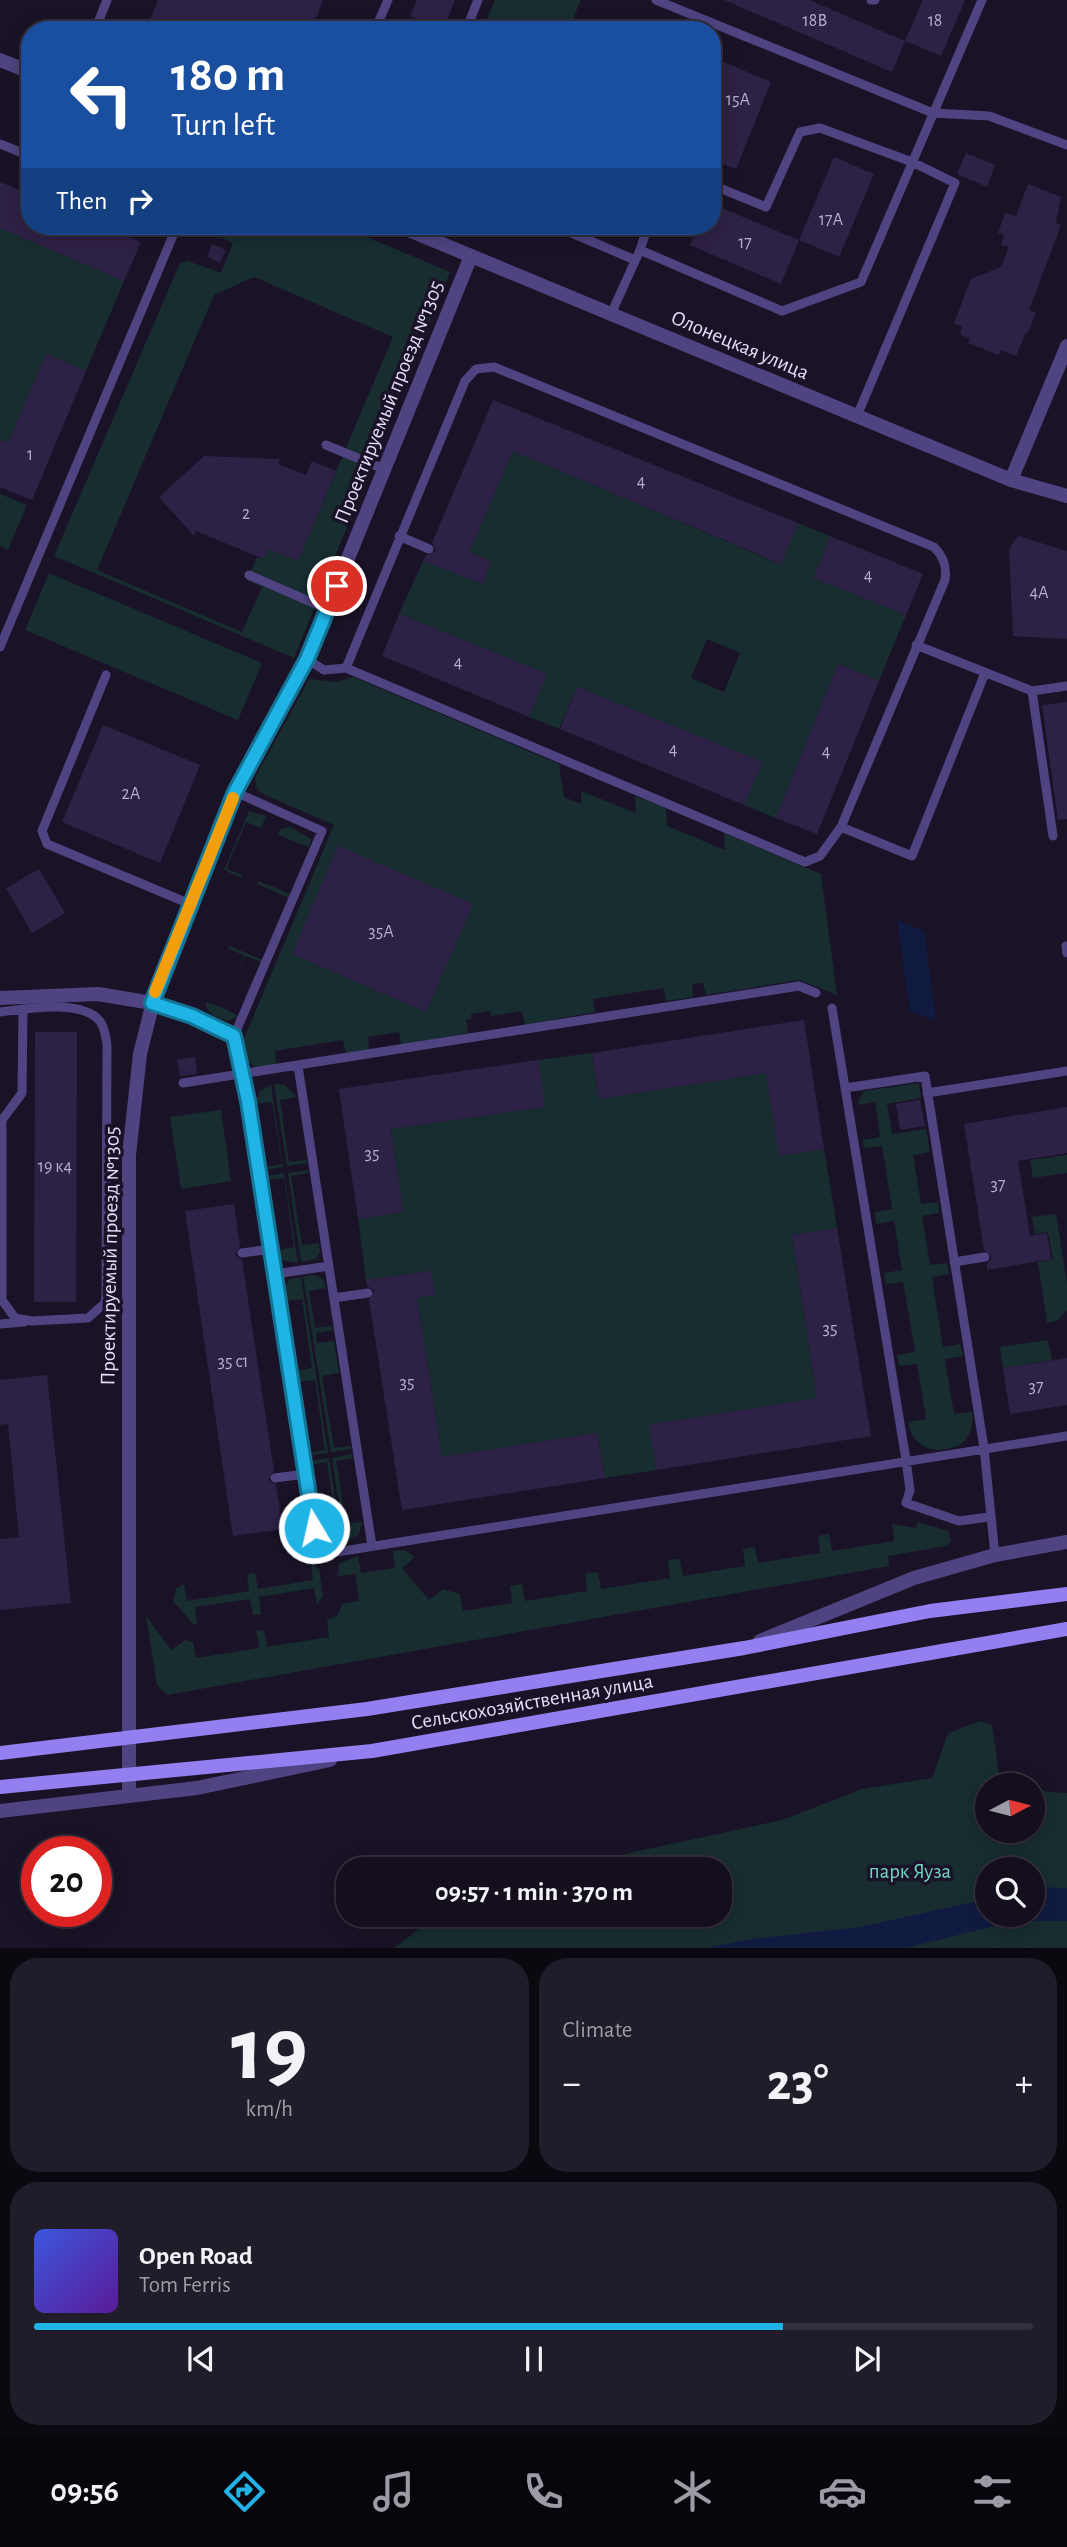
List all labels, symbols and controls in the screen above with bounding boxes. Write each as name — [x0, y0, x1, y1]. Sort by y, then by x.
house number: 18В — [803, 12, 827, 30]
house number: 18 — [928, 12, 942, 30]
icon: left — [56, 49, 147, 140]
text: 180 m — [171, 51, 285, 100]
house number: 15А — [726, 91, 751, 109]
text: Turn left — [171, 109, 275, 141]
icon: right — [121, 182, 159, 220]
text: Then — [56, 188, 107, 214]
house number: 17А — [819, 211, 844, 229]
house number: 17 — [738, 234, 752, 252]
street label: Проектируемый проезд №1305 — [331, 278, 447, 526]
street label: Олонецкая улица — [668, 307, 812, 384]
house number: 1 — [27, 446, 33, 464]
house number: 4 — [637, 473, 646, 491]
house number: 2 — [242, 505, 250, 523]
pin — [307, 556, 367, 616]
icon: arrive — [318, 567, 356, 605]
house number: 4 — [864, 567, 873, 585]
house number: 4А — [1029, 584, 1049, 602]
house number: 4 — [454, 654, 463, 672]
house number: 4 — [669, 741, 678, 759]
house number: 4 — [822, 743, 831, 761]
house number: 2А — [122, 785, 141, 803]
house number: 35А — [368, 923, 394, 941]
street label: Проектируемый проезд №1305 — [97, 1126, 123, 1386]
house number: 35 — [365, 1145, 379, 1163]
house number: 19 к4 — [38, 1158, 73, 1176]
house number: 37 — [991, 1176, 1005, 1194]
house number: 35 — [823, 1320, 837, 1338]
house number: 35 c1 — [217, 1353, 249, 1371]
house number: 35 — [400, 1374, 414, 1392]
house number: 37 — [1029, 1378, 1043, 1396]
position arrow — [277, 1491, 351, 1565]
street label: Сельскохозяйственная улица — [409, 1670, 655, 1734]
north arrow — [975, 1773, 1045, 1843]
map controls — [975, 1773, 1045, 1927]
speed limit sign: 20 — [21, 1836, 112, 1927]
button: search — [975, 1857, 1045, 1927]
park label: парк Яуза — [869, 1861, 952, 1882]
text: 09:57 · 1 min · 370 m — [435, 1879, 633, 1905]
text: 19 — [231, 2005, 308, 2096]
text: Climate — [563, 2019, 632, 2042]
text: 23° — [767, 2057, 829, 2109]
text: − — [563, 2065, 581, 2103]
text: + — [1015, 2065, 1033, 2103]
text: km/h — [246, 2098, 293, 2121]
text: Open Road — [139, 2243, 253, 2269]
text: Tom Ferris — [139, 2274, 231, 2297]
icon: previous — [182, 2340, 220, 2378]
icon: pause — [515, 2340, 553, 2378]
icon: next — [848, 2340, 886, 2378]
icon: directions — [220, 2467, 269, 2516]
icon: music — [369, 2467, 418, 2516]
icon: phone — [519, 2467, 568, 2516]
icon: climate — [668, 2467, 717, 2516]
icon: car — [818, 2467, 867, 2516]
icon: filters — [968, 2467, 1017, 2516]
text: 09:56 — [50, 2475, 119, 2507]

